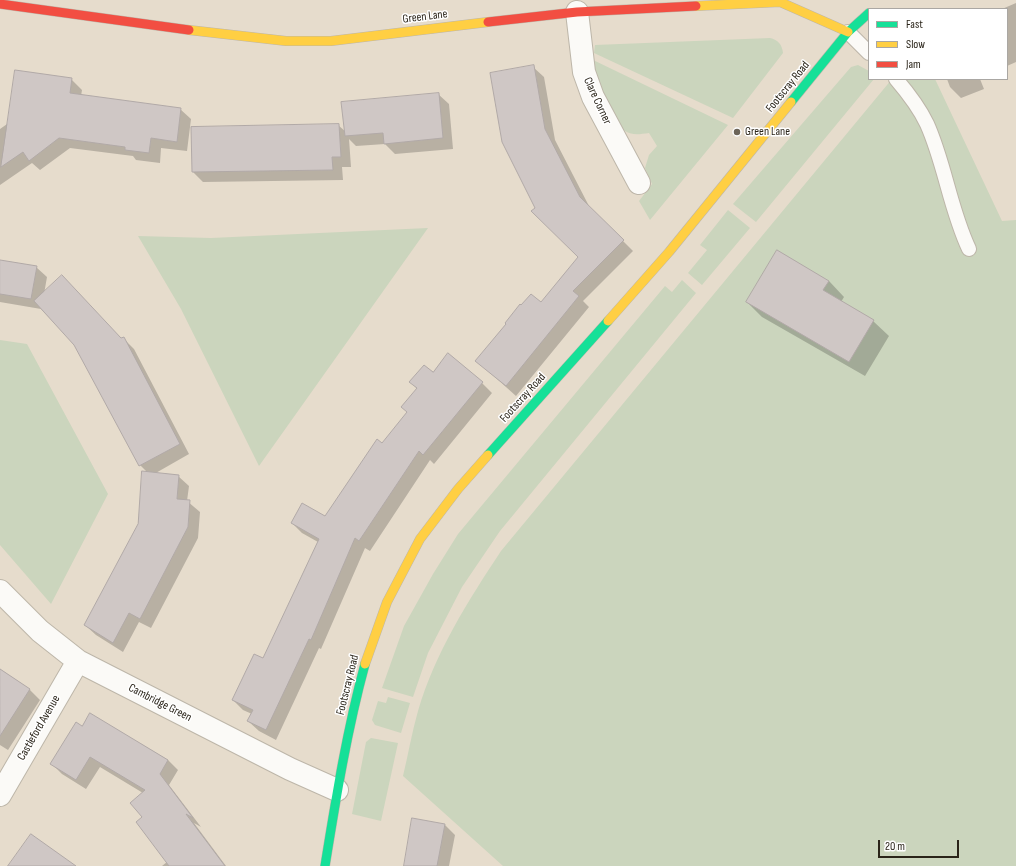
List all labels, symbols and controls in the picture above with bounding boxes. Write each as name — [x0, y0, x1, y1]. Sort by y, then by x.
street label: Green Lane — [402, 7, 448, 27]
legend — [868, 8, 1008, 80]
text: Fast — [906, 17, 923, 32]
text: Slow — [906, 37, 925, 52]
text: Jam — [906, 57, 921, 72]
street label: Footscray Road — [763, 59, 813, 115]
street label: Clare Corner — [580, 75, 614, 127]
place label: Green Lane — [745, 125, 790, 139]
marker: Green Lane — [732, 127, 742, 137]
street label: Footscray Road — [497, 370, 549, 426]
street label: Footscray Road — [334, 654, 362, 716]
street label: Cambridge Green — [126, 681, 194, 725]
street label: Castleford Avenue — [15, 693, 63, 763]
scale bar — [880, 832, 961, 858]
text: 20 m — [885, 839, 905, 854]

